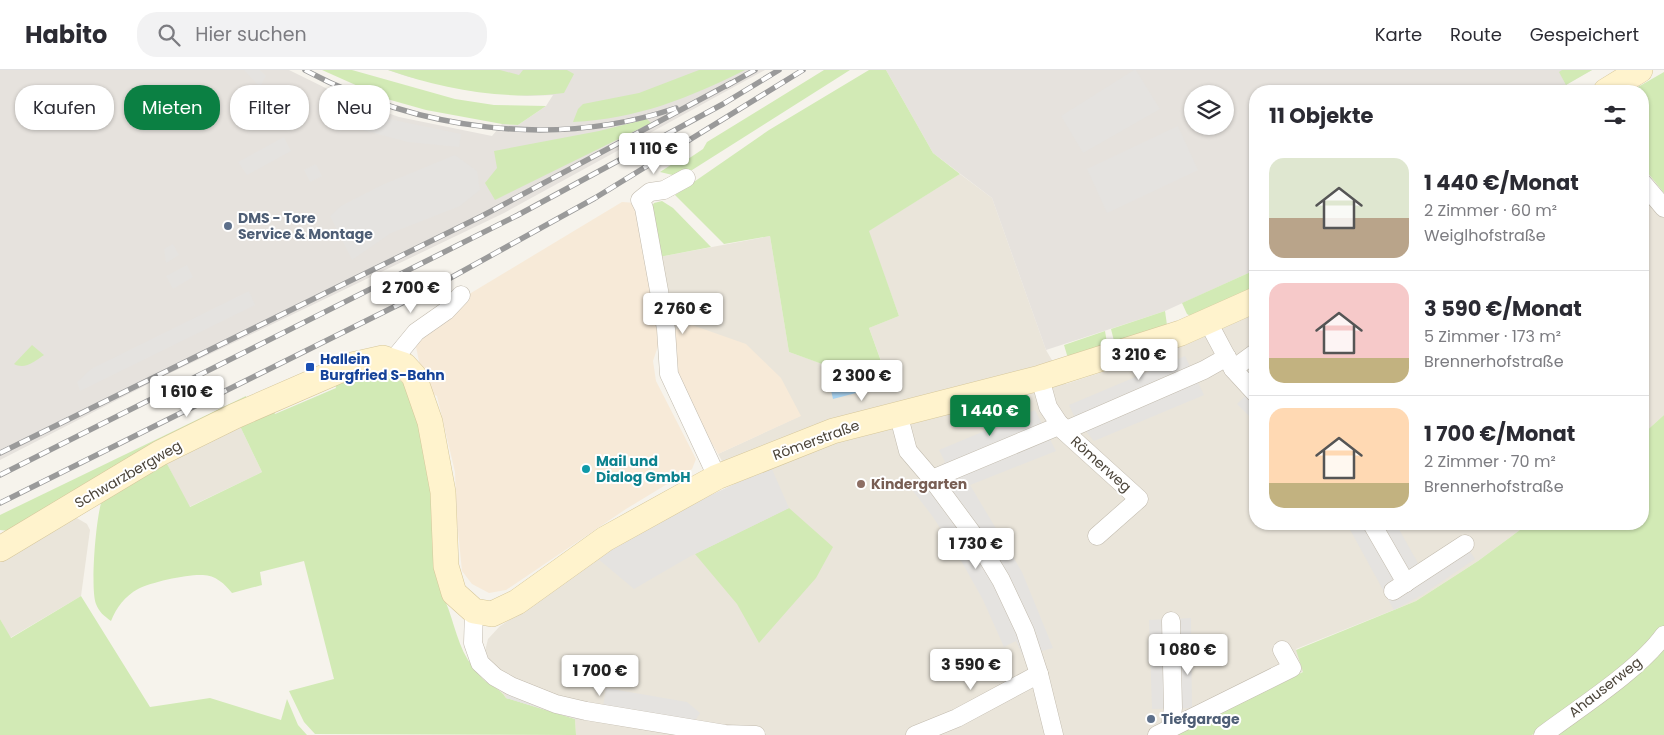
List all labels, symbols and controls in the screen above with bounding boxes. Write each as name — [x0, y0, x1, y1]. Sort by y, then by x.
search box — [137, 12, 487, 57]
text: Habito — [25, 18, 107, 51]
icon: search — [155, 21, 183, 49]
text: Hier suchen — [195, 21, 307, 48]
text: Karte — [1375, 22, 1422, 47]
text: Route — [1450, 22, 1502, 47]
text: Gespeichert — [1530, 22, 1639, 47]
chip: Kaufen — [15, 85, 114, 130]
chip: Mieten — [124, 85, 220, 130]
chip: Filter — [230, 85, 309, 130]
chip: Neu — [319, 85, 390, 130]
map controls — [1184, 85, 1234, 135]
button: layers — [1184, 85, 1234, 135]
text: 11 Objekte — [1269, 101, 1374, 130]
icon: filters — [1601, 101, 1629, 129]
pin: 1 110 € — [608, 132, 700, 175]
text: 1 110 € — [630, 137, 678, 160]
text: 1 440 €/Monat — [1424, 168, 1579, 197]
icon: home — [1309, 178, 1369, 238]
text: 2 Zimmer · 60 m² — [1424, 199, 1557, 222]
place label: DMS - Tore Service & Montage — [238, 208, 373, 244]
marker: DMS - Tore Service & Montage — [222, 220, 234, 232]
text: Weiglhofstraße — [1424, 224, 1546, 247]
pin: 2 700 € — [365, 272, 457, 314]
text: 2 700 € — [382, 276, 440, 299]
pin: 2 760 € — [637, 292, 729, 335]
text: 3 590 €/Monat — [1424, 294, 1582, 323]
text: 2 760 € — [654, 297, 712, 320]
icon: home — [1309, 303, 1369, 363]
text: 5 Zimmer · 173 m² — [1424, 325, 1561, 348]
pin: 3 210 € — [1093, 338, 1185, 381]
text: 3 210 € — [1112, 343, 1166, 366]
place label: Hallein Burgfried S-Bahn — [320, 349, 445, 385]
text: Brennerhofstraße — [1424, 350, 1564, 373]
pin: 2 300 € — [816, 360, 908, 402]
marker: Hallein Burgfried S-Bahn — [304, 361, 316, 373]
text: 2 300 € — [832, 364, 892, 387]
pin: 1 610 € — [141, 376, 233, 418]
text: 1 610 € — [161, 380, 213, 403]
pin: 1 440 € — [944, 394, 1036, 437]
text: 1 440 € — [961, 399, 1019, 422]
street label: Römerstraße — [770, 415, 863, 465]
text: 1 700 €/Monat — [1424, 419, 1575, 448]
icon: home — [1309, 428, 1369, 488]
street label: Römerweg — [1066, 431, 1136, 497]
street label: Schwarzbergweg — [71, 435, 185, 513]
text: 2 Zimmer · 70 m² — [1424, 450, 1556, 473]
place label: Mail und Dialog GmbH — [596, 451, 691, 487]
marker: Mail und Dialog GmbH — [580, 463, 592, 475]
place label: Kindergarten — [871, 474, 967, 494]
text: Brennerhofstraße — [1424, 475, 1564, 498]
marker: Kindergarten — [855, 478, 867, 490]
pin: 1 730 € — [930, 528, 1022, 570]
text: 1 730 € — [949, 532, 1003, 555]
pin: 1 080 € — [1142, 634, 1234, 676]
text: 1 080 € — [1160, 638, 1216, 661]
pin: 3 590 € — [925, 648, 1017, 691]
street label: Ahauserweg — [1564, 652, 1646, 722]
text: 3 590 € — [941, 653, 1001, 676]
pin: 1 700 € — [554, 654, 646, 697]
text: 1 700 € — [573, 659, 627, 682]
place label: Tiefgarage — [1161, 709, 1240, 729]
marker: Tiefgarage — [1145, 713, 1157, 725]

